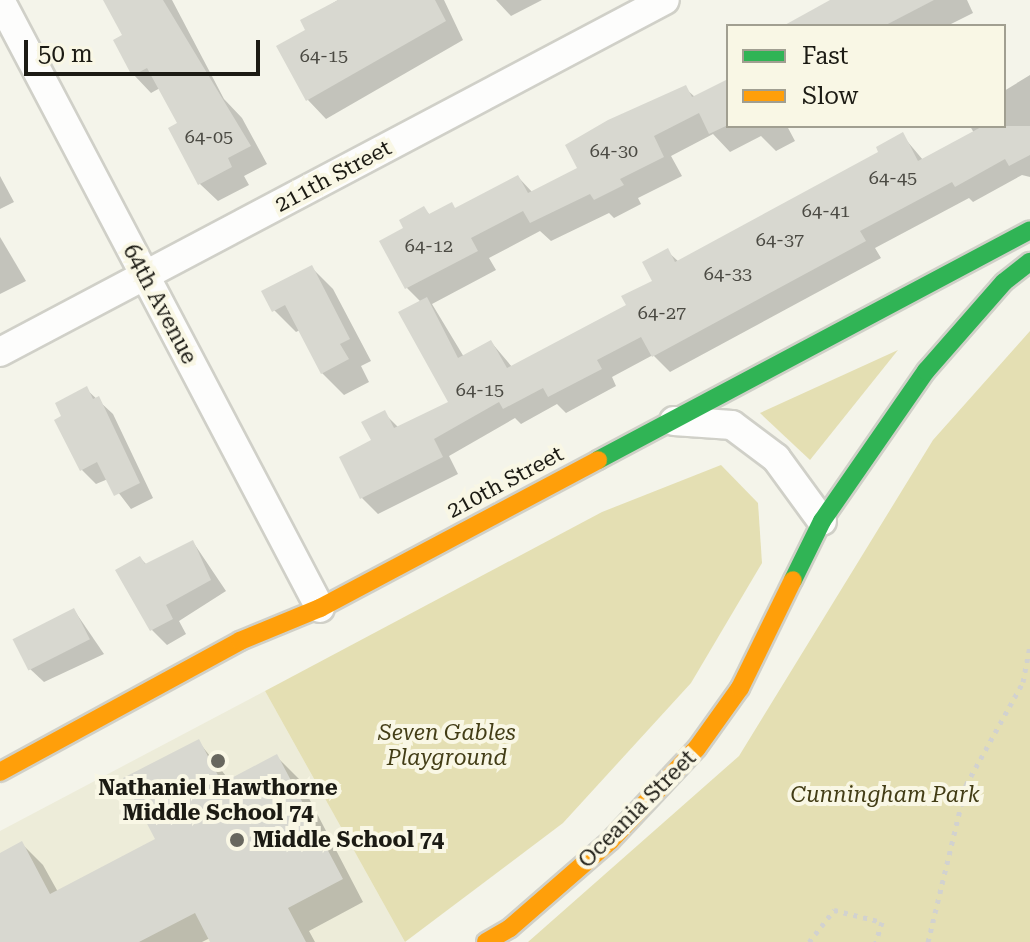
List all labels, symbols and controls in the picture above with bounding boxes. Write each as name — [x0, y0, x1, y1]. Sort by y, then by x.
scale bar — [28, 24, 264, 74]
legend — [726, 24, 1006, 128]
text: 50 m — [38, 40, 93, 68]
text: Fast — [802, 42, 849, 70]
house number: 64-15 — [300, 45, 348, 67]
text: Slow — [802, 82, 858, 110]
house number: 64-05 — [185, 126, 233, 148]
street label: 211th Street — [270, 134, 396, 218]
house number: 64-30 — [590, 140, 638, 162]
house number: 64-45 — [869, 167, 917, 189]
house number: 64-41 — [802, 200, 850, 222]
house number: 64-37 — [756, 229, 804, 251]
house number: 64-12 — [405, 235, 453, 257]
street label: 64th Avenue — [117, 240, 203, 368]
house number: 64-33 — [704, 263, 752, 285]
house number: 64-27 — [638, 302, 686, 324]
house number: 64-15 — [456, 379, 504, 401]
street label: 210th Street — [442, 440, 568, 524]
park label: Seven Gables Playground — [378, 719, 516, 770]
street label: Oceania Street — [573, 745, 701, 873]
marker: Nathaniel Hawthorne Middle School 74 — [209, 752, 227, 770]
place label: Nathaniel Hawthorne Middle School 74 — [98, 774, 338, 826]
park label: Cunningham Park — [790, 782, 980, 808]
place label: Middle School 74 — [253, 827, 444, 853]
marker: Middle School 74 — [228, 831, 246, 849]

